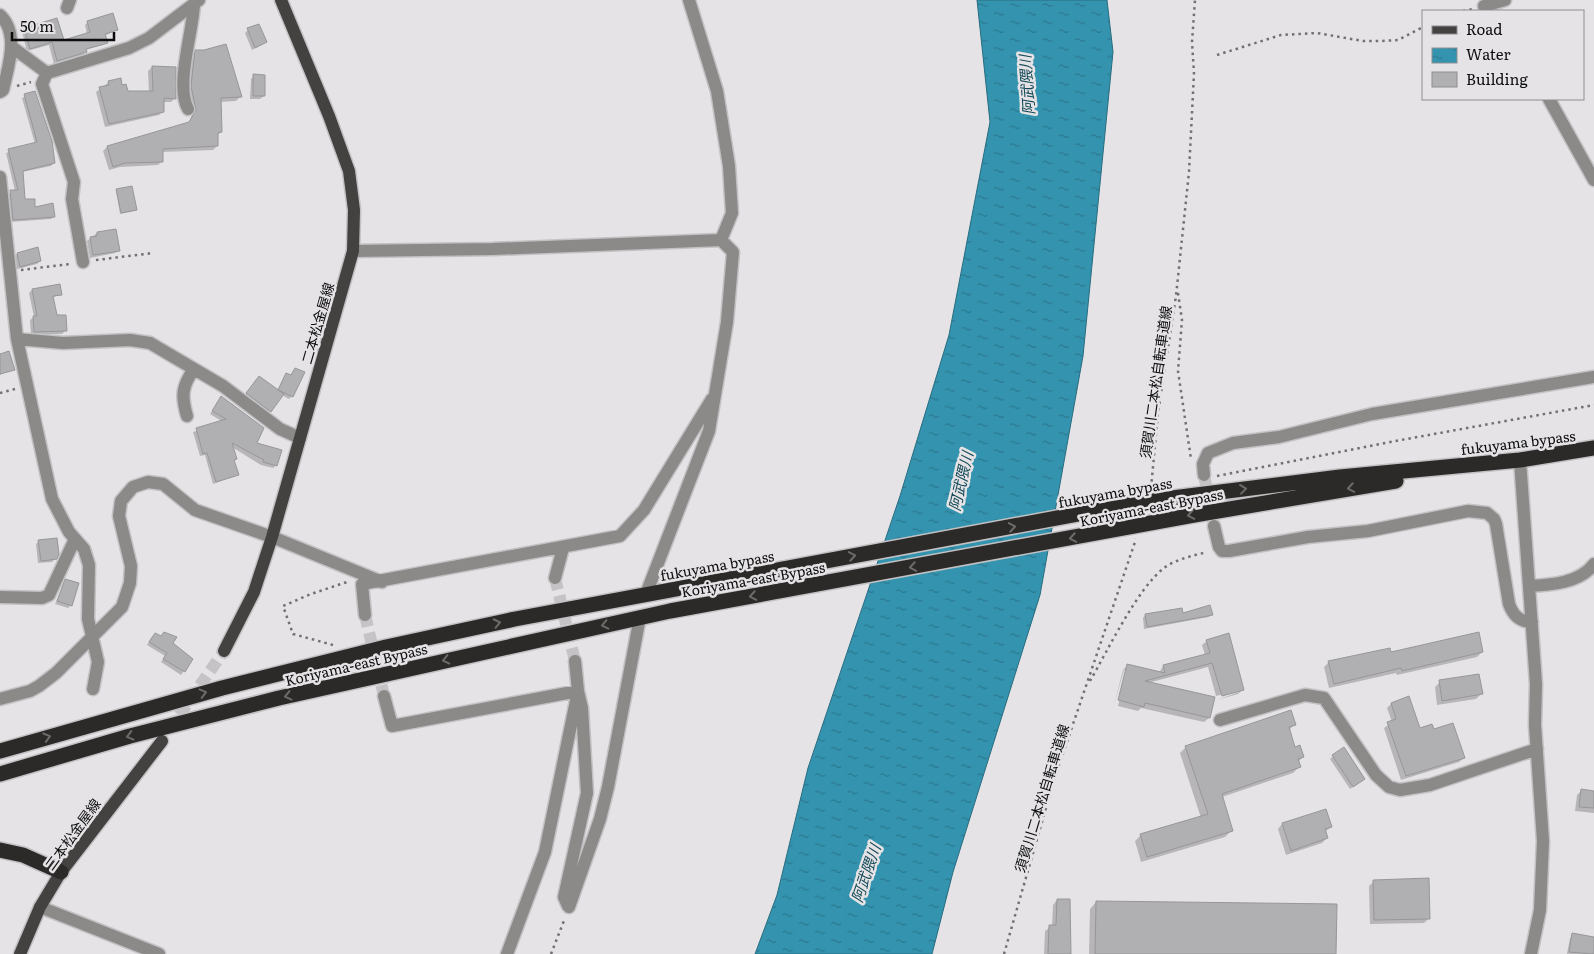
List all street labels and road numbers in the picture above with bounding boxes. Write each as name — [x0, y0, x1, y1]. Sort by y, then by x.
street label: 二本松金屋線 — [296, 280, 338, 366]
street label: 須賀川二本松自転車道線 — [1134, 304, 1176, 460]
street label: fukuyama bypass — [1460, 425, 1576, 459]
street label: fukuyama bypass — [1056, 472, 1174, 512]
street label: Koriyama-east Bypass — [1078, 483, 1224, 531]
street label: fukuyama bypass — [658, 545, 776, 585]
street label: Koriyama-east Bypass — [680, 557, 826, 601]
street label: Koriyama-east Bypass — [283, 638, 429, 690]
street label: 須賀川二本松自転車道線 — [1009, 721, 1073, 875]
street label: 二本松金屋線 — [39, 794, 105, 874]

